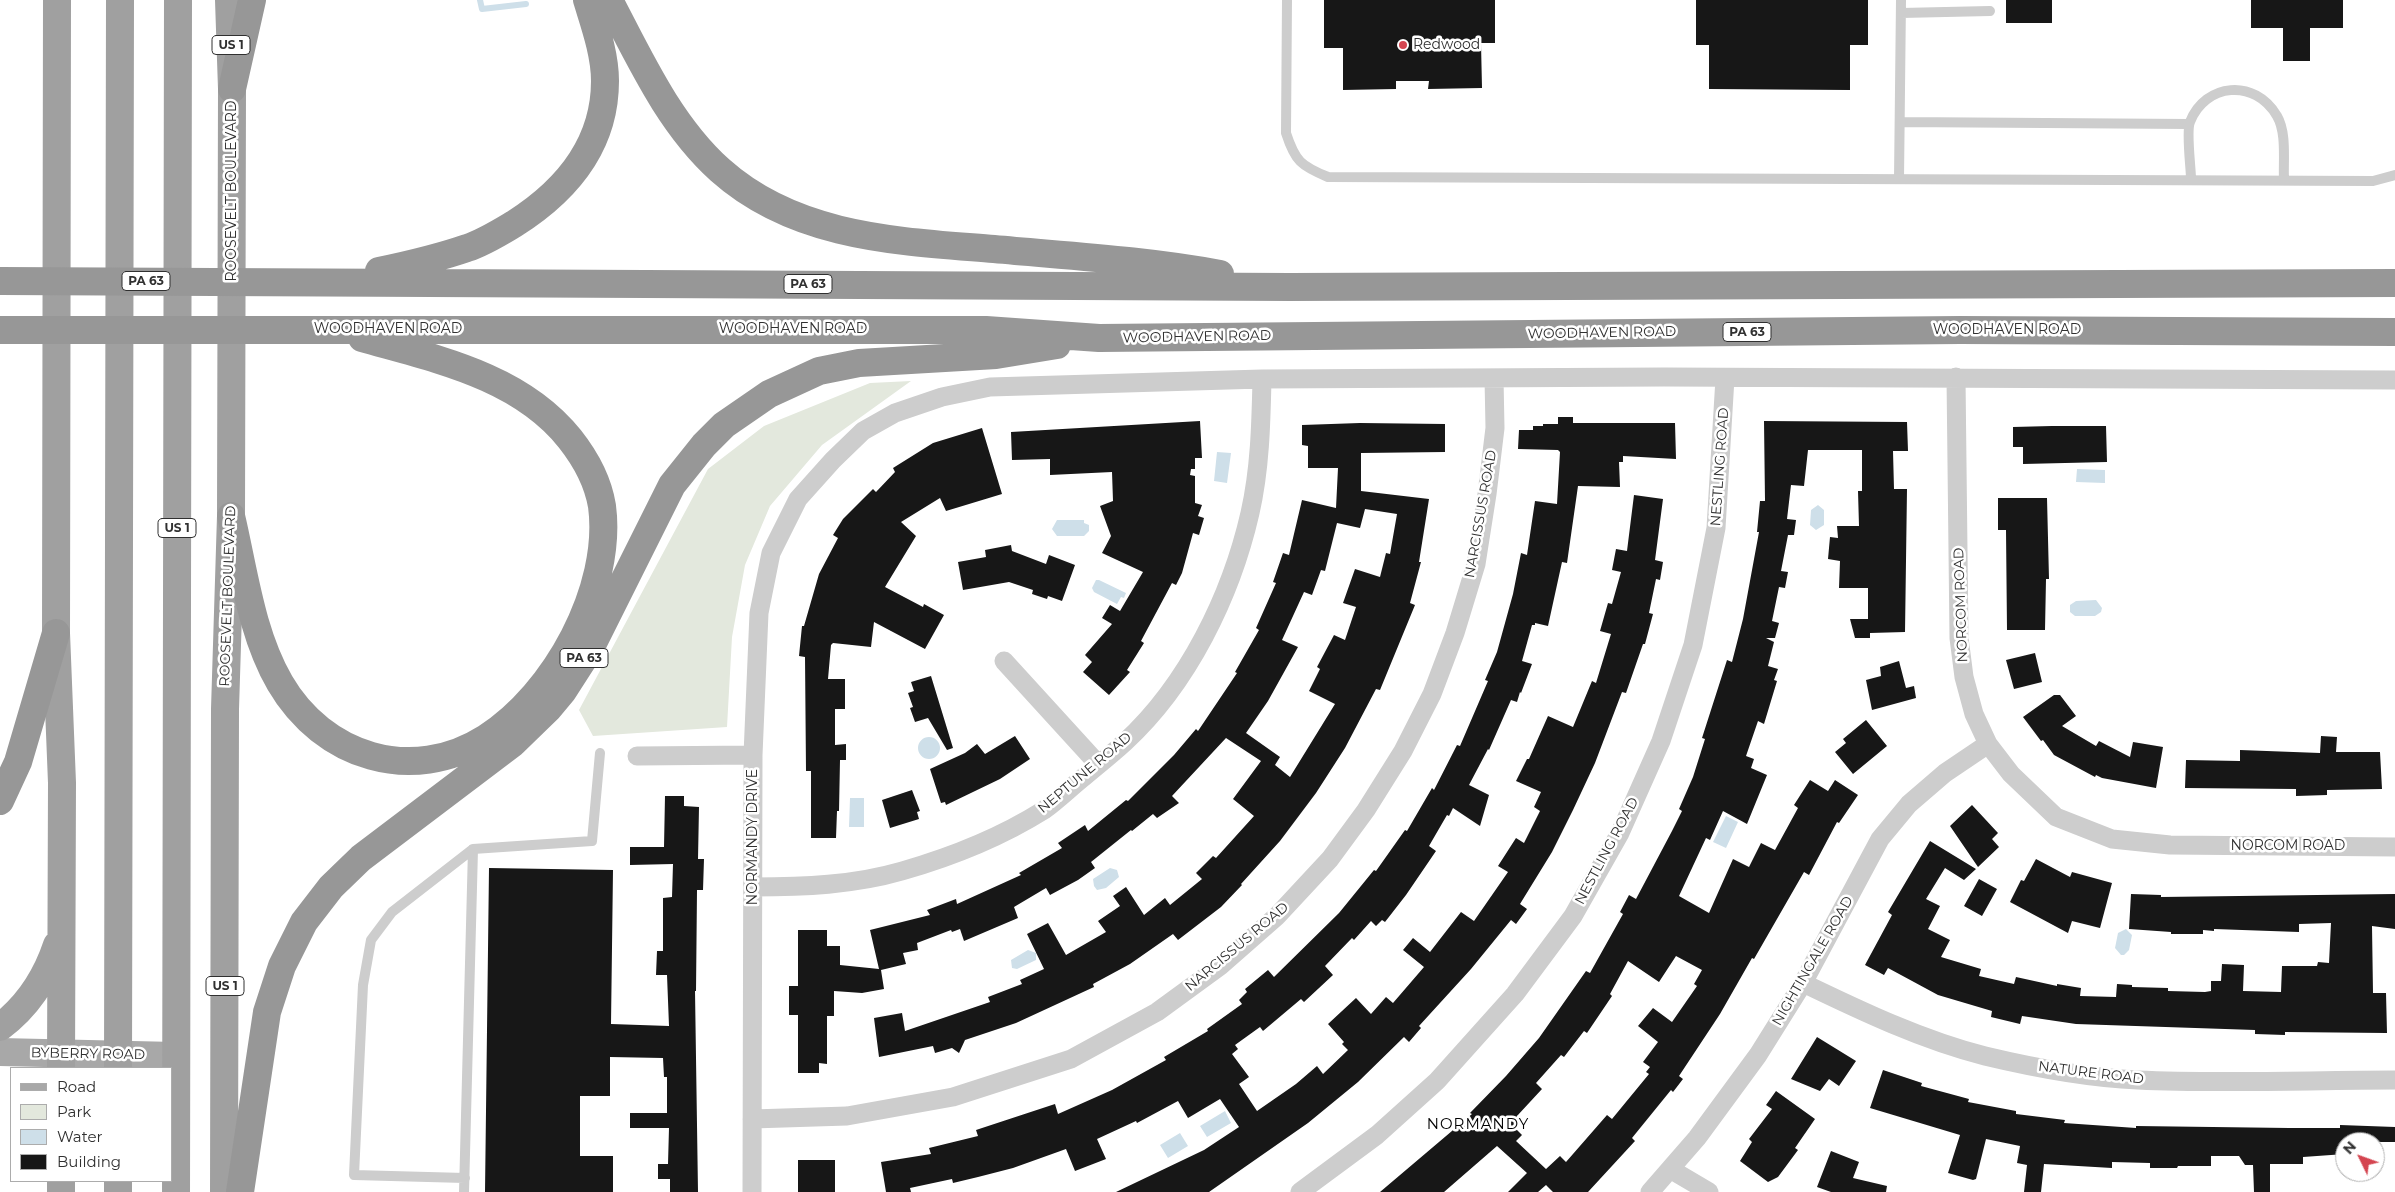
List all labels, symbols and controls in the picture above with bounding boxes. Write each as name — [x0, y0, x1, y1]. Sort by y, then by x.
road number: US 1 — [212, 36, 250, 54]
place label: Redwood — [1413, 37, 1480, 53]
marker: Redwood — [1397, 39, 1409, 51]
street label: ROOSEVELT BOULEVARD — [224, 100, 240, 282]
road number: PA 63 — [122, 272, 170, 290]
road number: PA 63 — [784, 274, 832, 294]
street label: WOODHAVEN ROAD — [314, 321, 462, 337]
street label: WOODHAVEN ROAD — [719, 321, 867, 337]
road number: PA 63 — [1723, 322, 1771, 342]
street label: WOODHAVEN ROAD — [1933, 322, 2081, 338]
street label: WOODHAVEN ROAD — [1528, 323, 1676, 343]
street label: WOODHAVEN ROAD — [1123, 327, 1271, 347]
street label: NESTLING ROAD — [1707, 407, 1733, 527]
street label: NARCISSUS ROAD — [1461, 449, 1501, 579]
street label: ROOSEVELT BOULEVARD — [216, 505, 240, 687]
road number: US 1 — [158, 518, 196, 538]
street label: NORCOM ROAD — [1951, 547, 1971, 663]
road number: PA 63 — [560, 648, 608, 668]
street label: NEPTUNE ROAD — [1035, 729, 1135, 817]
street label: NORMANDY DRIVE — [745, 769, 761, 905]
street label: NESTLING ROAD — [1572, 795, 1642, 907]
street label: NORCOM ROAD — [2231, 838, 2345, 854]
street label: NIGHTINGALE ROAD — [1769, 893, 1857, 1029]
street label: NARCISSUS ROAD — [1182, 899, 1292, 995]
road number: US 1 — [206, 976, 244, 996]
street label: BYBERRY ROAD — [31, 1045, 145, 1063]
street label: NATURE ROAD — [2037, 1058, 2145, 1088]
legend — [10, 1067, 172, 1182]
text: Road — [57, 1077, 96, 1096]
text: Park — [57, 1102, 91, 1121]
district label: NORMANDY — [1426, 1116, 1530, 1134]
text: Water — [57, 1127, 103, 1146]
north arrow — [2335, 1132, 2385, 1182]
text: N — [2339, 1137, 2360, 1158]
text: Building — [57, 1152, 121, 1171]

